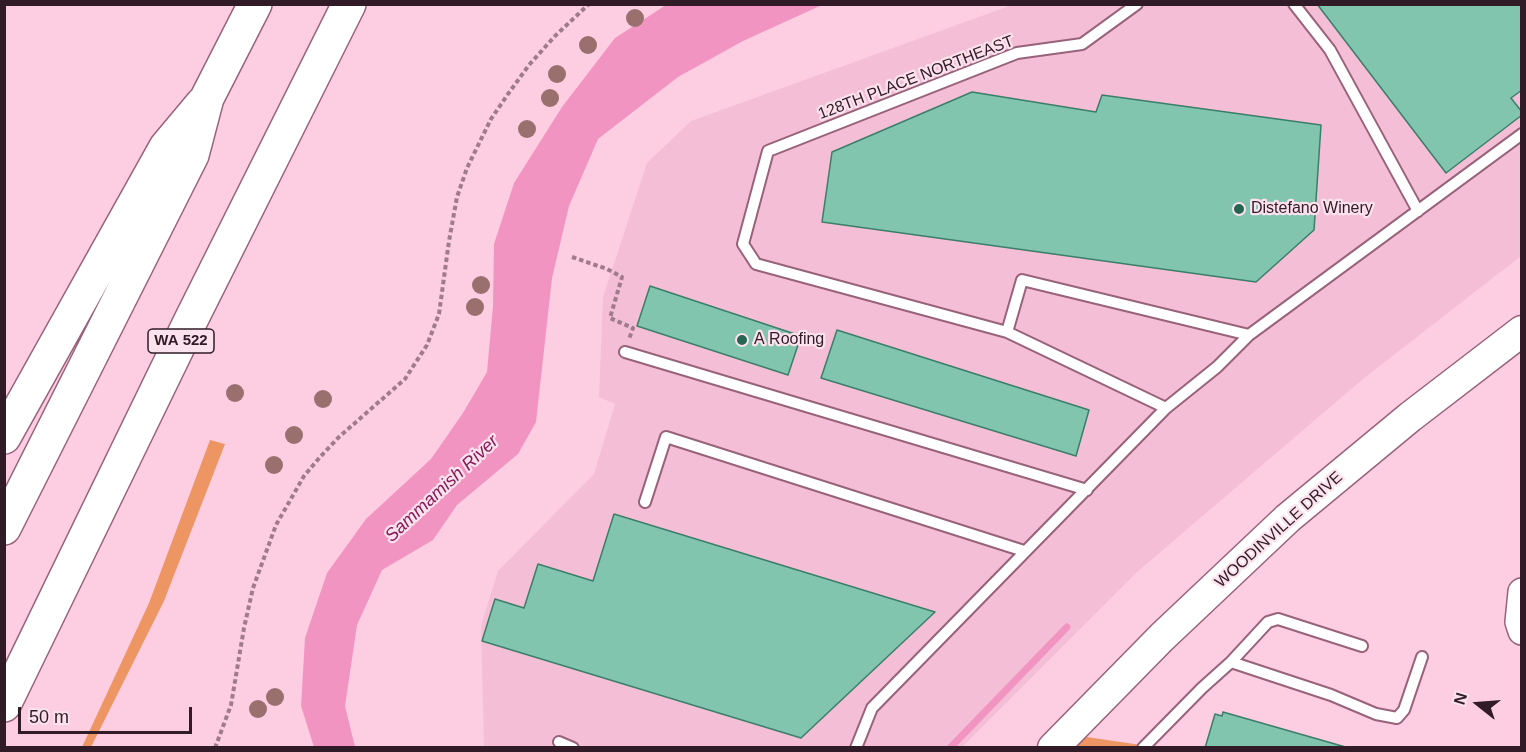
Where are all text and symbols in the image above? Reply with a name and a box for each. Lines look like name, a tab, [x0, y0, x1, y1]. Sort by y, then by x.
street label: 128TH PLACE NORTHEAST	[816, 32, 1016, 124]
place label: Distefano Winery	[1251, 199, 1373, 219]
marker: Distefano Winery	[1232, 202, 1246, 216]
road number: WA 522	[148, 329, 214, 353]
place label: A Roofing	[754, 330, 824, 350]
marker: A Roofing	[735, 333, 749, 347]
water label: Sammamish River	[381, 431, 503, 547]
street label: WOODINVILLE DRIVE	[1211, 468, 1347, 592]
north arrow	[1448, 674, 1508, 734]
text: N	[1450, 691, 1470, 707]
scale bar	[21, 695, 195, 733]
text: 50 m	[29, 707, 69, 727]

